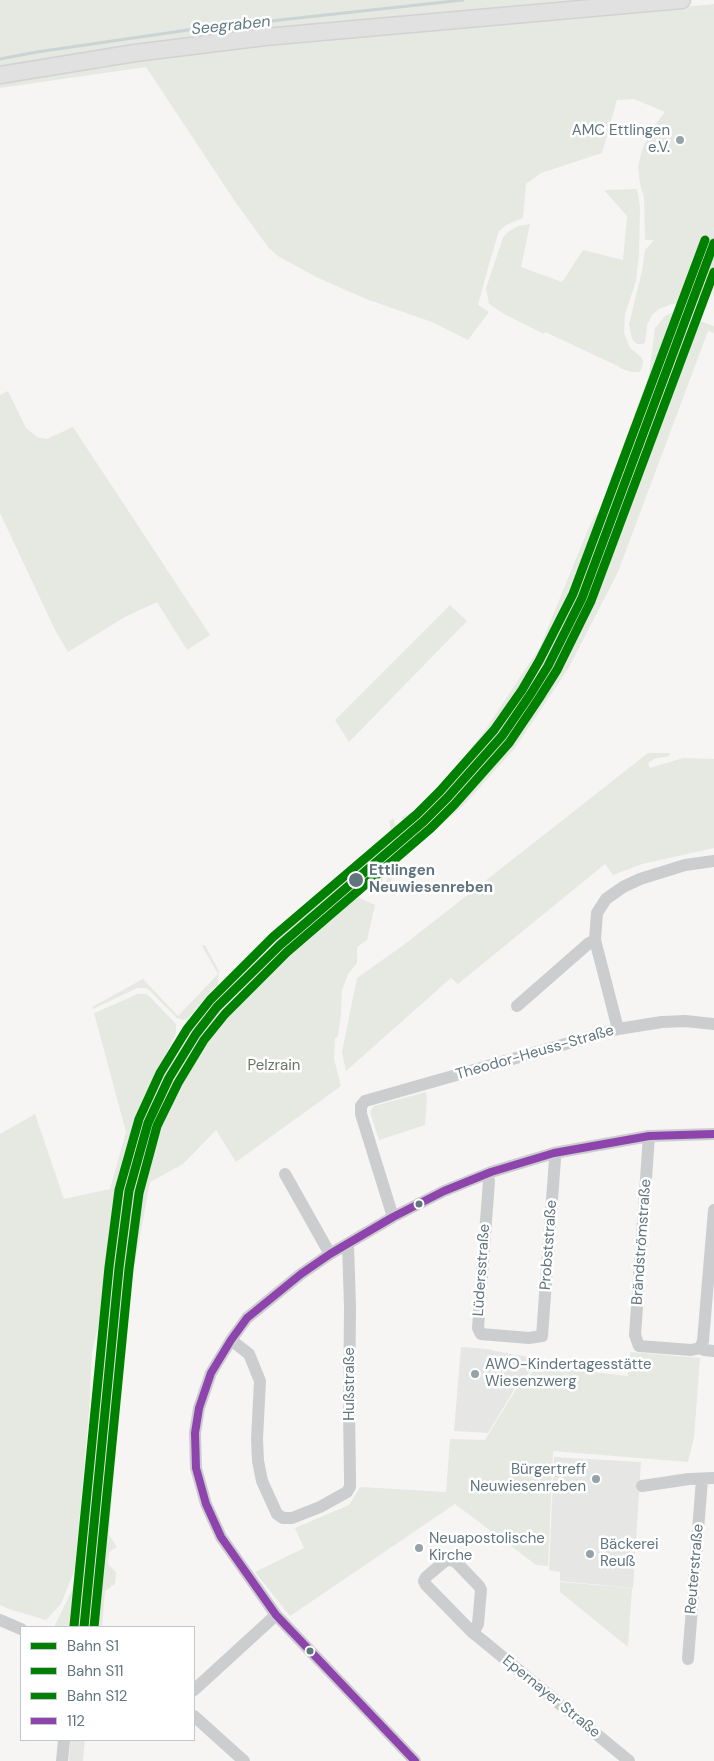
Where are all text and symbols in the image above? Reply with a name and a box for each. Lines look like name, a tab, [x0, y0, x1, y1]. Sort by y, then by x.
water label: Seegraben	[191, 12, 271, 40]
place label: AMC Ettlingen e.V.	[572, 122, 670, 157]
marker: AMC Ettlingen e.V.	[674, 134, 686, 146]
place label: Ettlingen Neuwiesenreben	[369, 862, 493, 897]
marker: Ettlingen Neuwiesenreben	[347, 871, 365, 889]
street label: Theodor-Heuss-Straße	[454, 1022, 616, 1084]
park label: Pelzrain	[248, 1057, 300, 1075]
street label: Brändströmstraße	[629, 1178, 655, 1306]
unlabelled marker	[414, 1199, 424, 1209]
street label: Probststraße	[537, 1199, 561, 1291]
street label: Lüdersstraße	[470, 1223, 494, 1317]
street label: Hußstraße	[341, 1347, 359, 1421]
place label: AWO-Kindertagesstätte Wiesenzwerg	[485, 1356, 651, 1391]
marker: AWO-Kindertagesstätte Wiesenzwerg	[469, 1368, 481, 1380]
place label: Bürgertreff Neuwiesenreben	[470, 1461, 586, 1496]
marker: Bürgertreff Neuwiesenreben	[590, 1473, 602, 1485]
street label: Reuterstraße	[682, 1523, 708, 1615]
place label: Neuapostolische Kirche	[429, 1530, 545, 1565]
place label: Bäckerei Reuß	[600, 1536, 659, 1571]
marker: Neuapostolische Kirche	[413, 1542, 425, 1554]
marker: Bäckerei Reuß	[584, 1548, 596, 1560]
legend	[20, 1626, 195, 1741]
text: Bahn S1	[67, 1636, 119, 1656]
unlabelled marker	[305, 1646, 315, 1656]
street label: Epernayer Straße	[498, 1652, 604, 1742]
text: Bahn S11	[67, 1661, 124, 1681]
text: Bahn S12	[67, 1686, 127, 1706]
text: 112	[67, 1711, 85, 1731]

